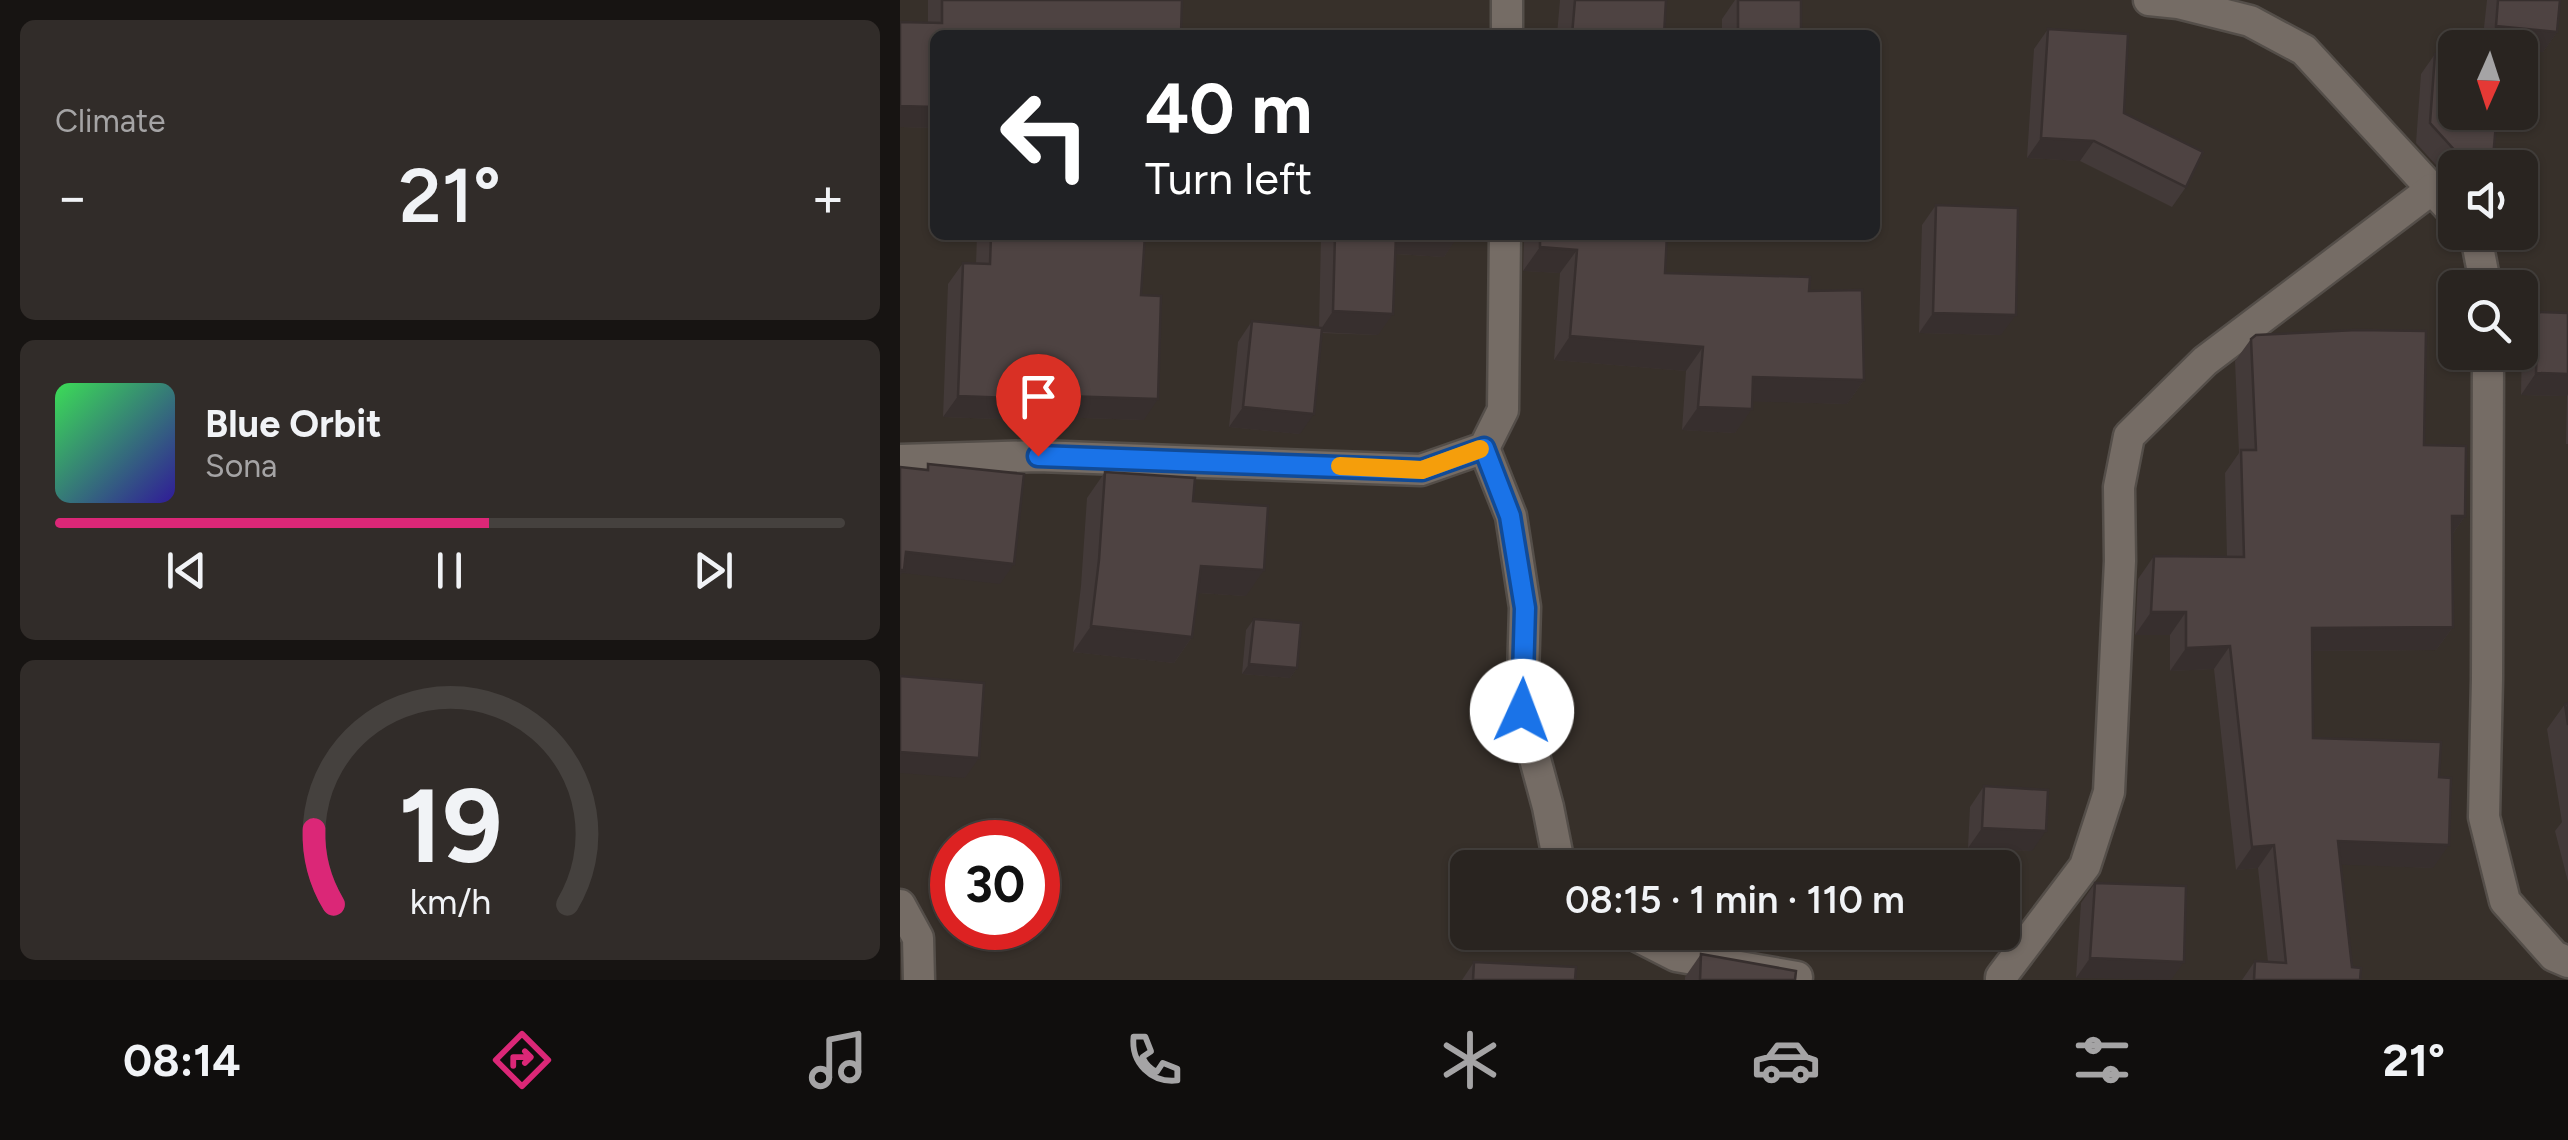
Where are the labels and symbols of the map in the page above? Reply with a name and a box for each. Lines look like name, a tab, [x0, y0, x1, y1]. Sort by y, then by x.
north arrow	[2438, 30, 2538, 130]
pin	[996, 354, 1081, 457]
position arrow	[1470, 659, 1574, 763]
speed limit sign: 30	[930, 820, 1060, 950]

